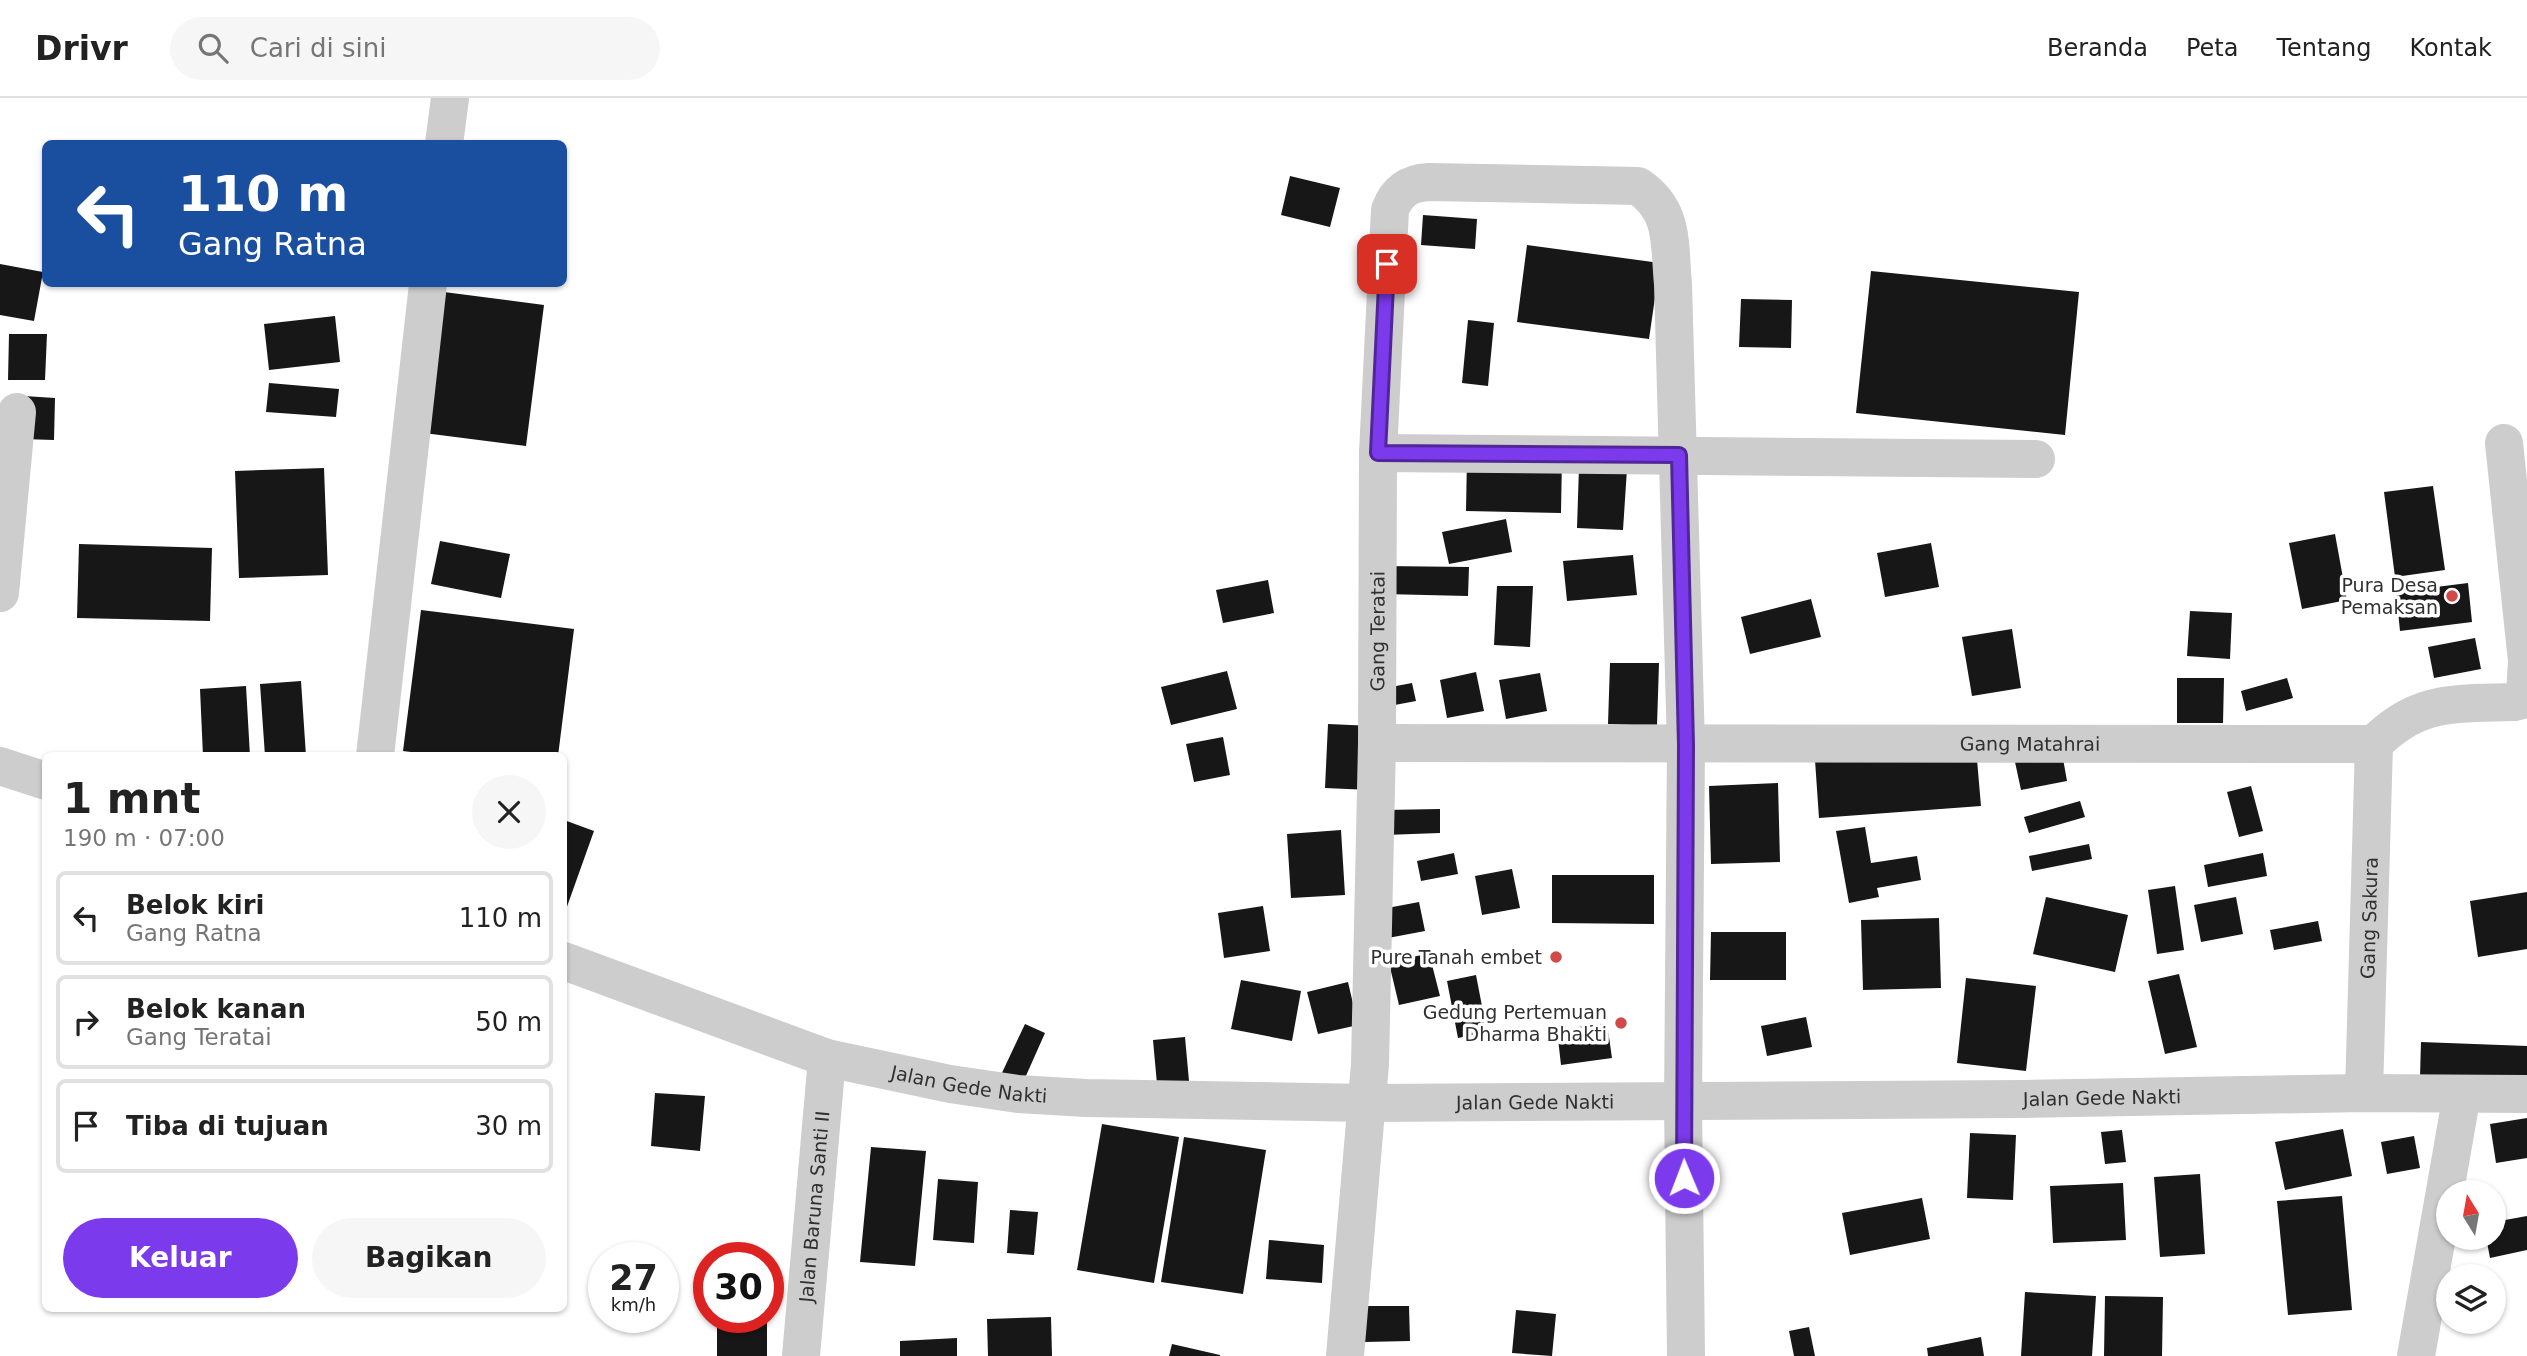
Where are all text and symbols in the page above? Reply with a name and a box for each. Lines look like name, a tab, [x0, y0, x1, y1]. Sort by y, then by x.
search box	[170, 17, 660, 80]
text: Drivr	[35, 29, 128, 68]
icon: search	[194, 29, 232, 67]
text: Cari di sini	[250, 33, 387, 63]
text: Beranda	[2047, 34, 2148, 62]
text: Peta	[2186, 34, 2238, 62]
text: Tentang	[2276, 34, 2372, 62]
text: Kontak	[2410, 34, 2492, 62]
text: 110 m	[178, 166, 348, 223]
icon: left	[63, 168, 154, 259]
text: Gang Ratna	[178, 225, 367, 263]
pin	[1357, 234, 1417, 294]
icon: arrive	[1368, 245, 1406, 283]
street label: Gang Teratai	[1366, 571, 1389, 691]
place label: Pura Desa Pemaksan	[2341, 574, 2438, 618]
marker: Pura Desa Pemaksan	[2444, 588, 2460, 604]
street label: Gang Matahrai	[1960, 733, 2100, 755]
text: 1 mnt	[63, 774, 201, 823]
button: close	[472, 775, 546, 849]
text: 190 m · 07:00	[63, 825, 225, 851]
street label: Gang Sakura	[2356, 857, 2382, 979]
text: Belok kiri	[126, 890, 265, 920]
icon: left	[67, 899, 105, 937]
text: 110 m	[459, 903, 542, 933]
text: Gang Ratna	[126, 920, 262, 946]
place label: Pure Tanah embet	[1370, 946, 1542, 968]
marker: Pure Tanah embet	[1548, 949, 1564, 965]
text: Belok kanan	[126, 994, 306, 1024]
place label: Gedung Pertemuan Dharma Bhakti	[1423, 1001, 1607, 1045]
icon: right	[67, 1003, 105, 1041]
text: 50 m	[475, 1007, 542, 1037]
marker: Gedung Pertemuan Dharma Bhakti	[1613, 1015, 1629, 1031]
text: Gang Teratai	[126, 1024, 272, 1050]
street label: Jalan Gede Nakti	[888, 1061, 1048, 1107]
street label: Jalan Gede Nakti	[2022, 1085, 2181, 1110]
street label: Jalan Gede Nakti	[1455, 1090, 1614, 1113]
icon: arrive	[67, 1107, 105, 1145]
street label: Jalan Baruna Santi II	[795, 1110, 833, 1304]
text: Tiba di tujuan	[126, 1111, 329, 1141]
text: 30 m	[475, 1111, 542, 1141]
position arrow	[1647, 1141, 1721, 1215]
north arrow	[2436, 1180, 2506, 1250]
map controls	[2436, 1180, 2506, 1334]
button: Keluar	[63, 1218, 298, 1298]
button: Bagikan	[312, 1218, 546, 1298]
speed limit sign: 30	[693, 1242, 784, 1333]
text: 27	[609, 1258, 658, 1298]
button: layers	[2436, 1264, 2506, 1334]
text: km/h	[611, 1294, 656, 1315]

